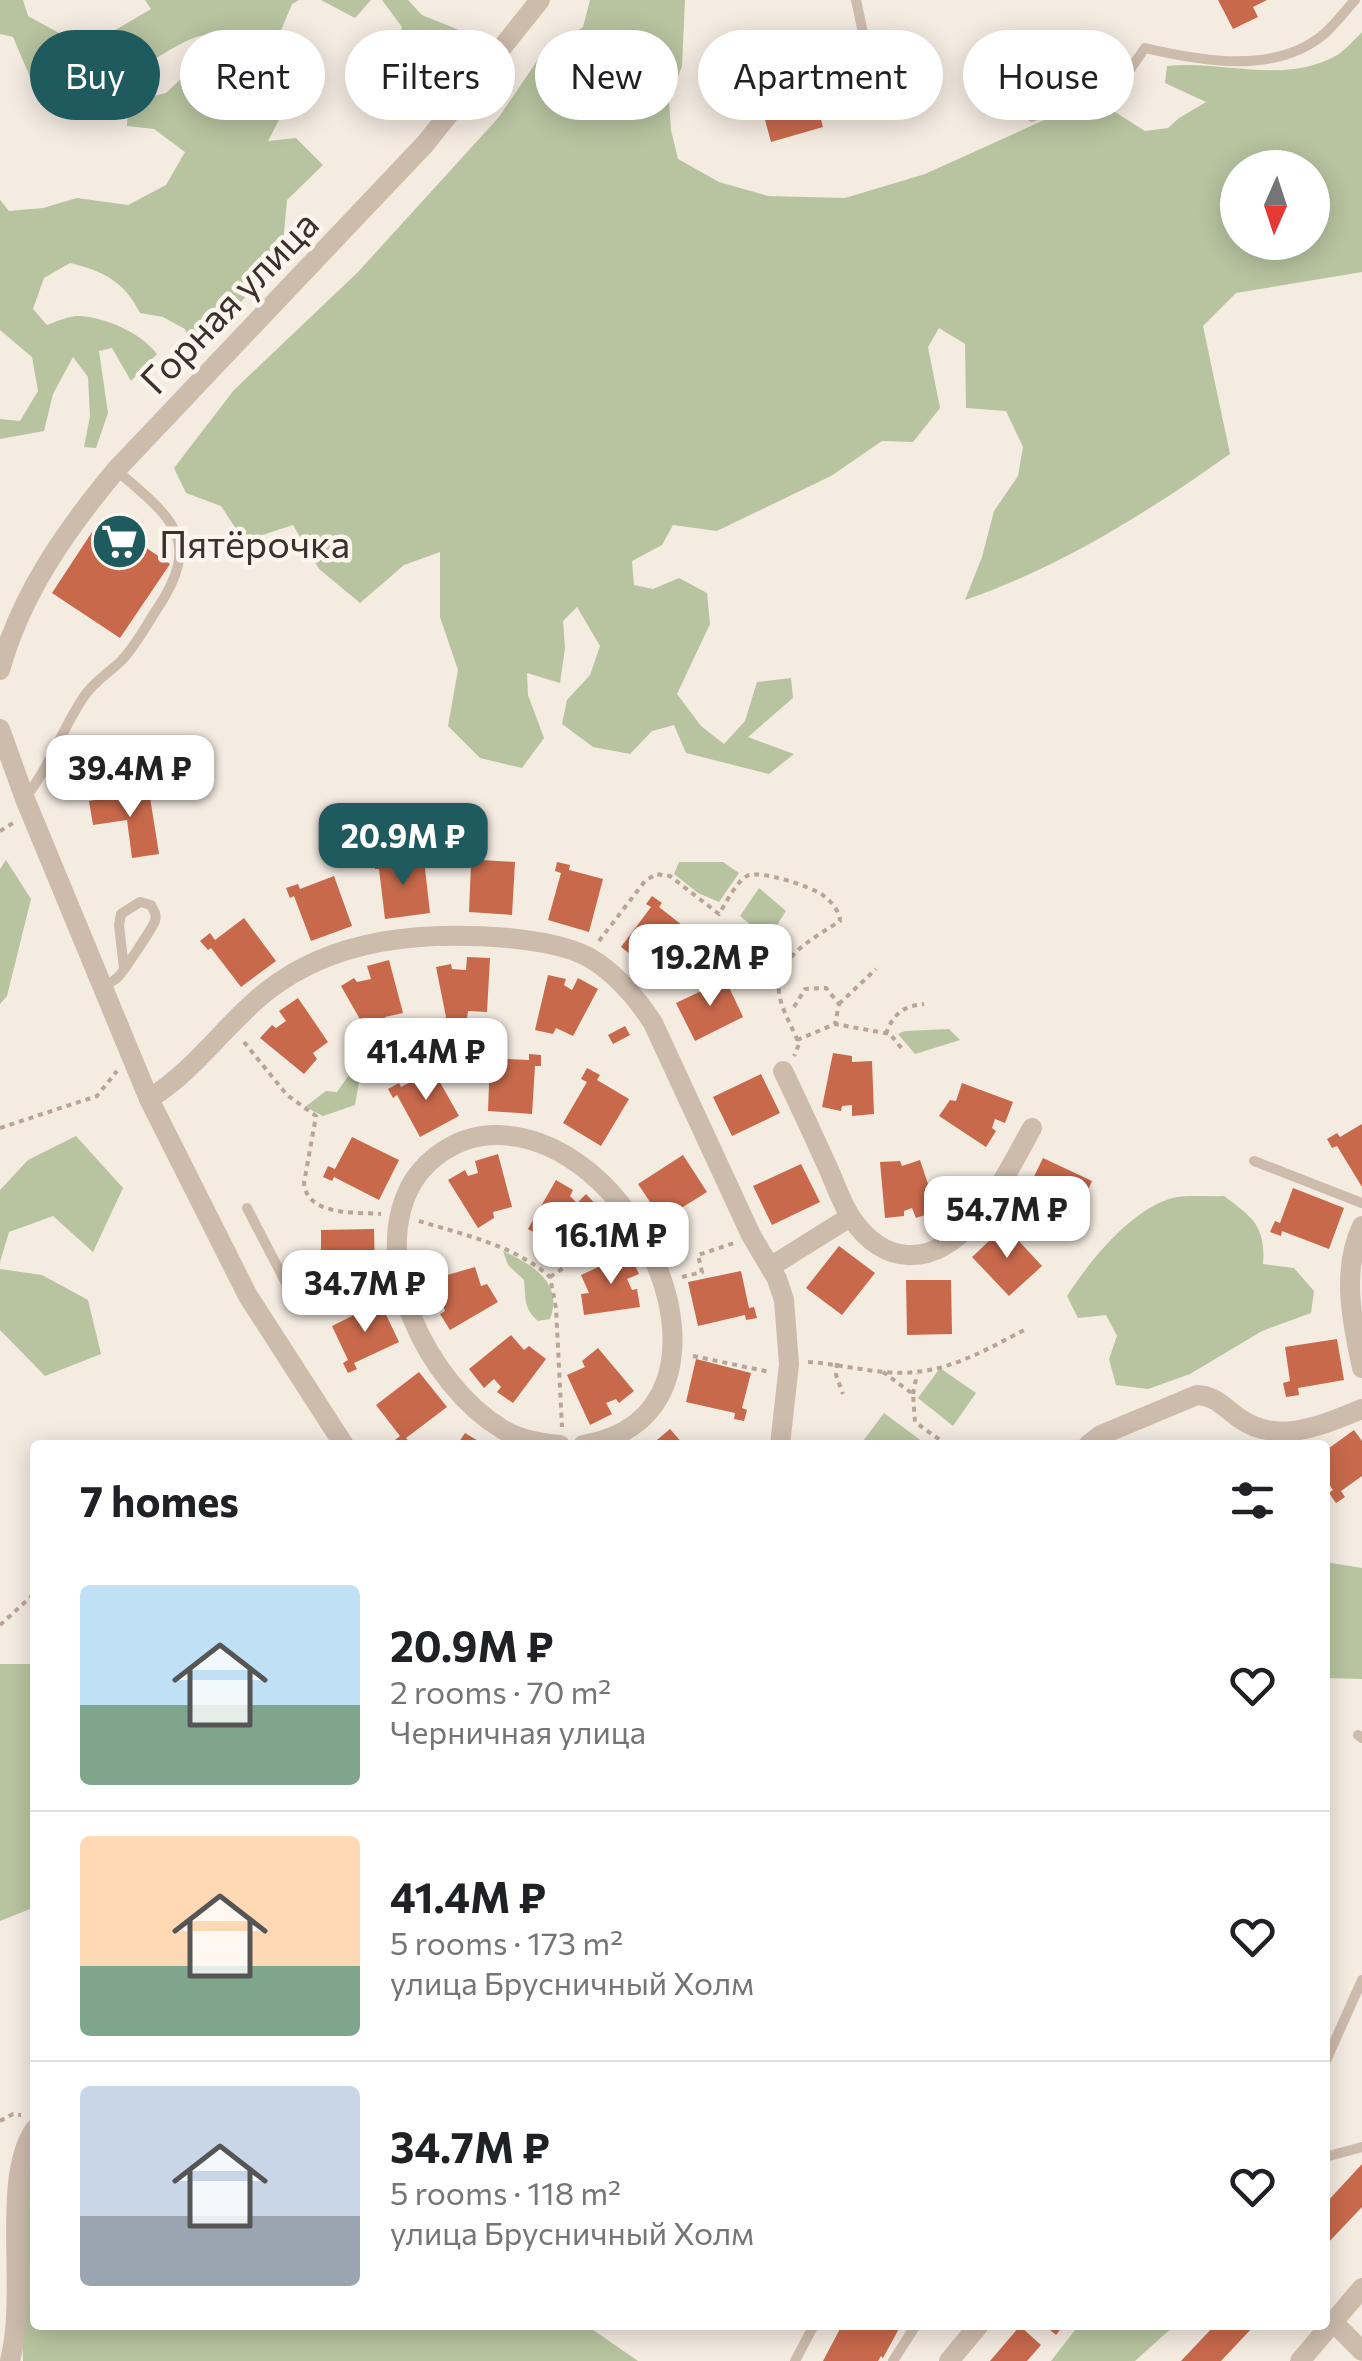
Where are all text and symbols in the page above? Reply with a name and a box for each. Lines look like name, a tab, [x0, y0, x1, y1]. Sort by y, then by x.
chip: Buy	[30, 30, 160, 120]
chip: Rent	[180, 30, 325, 120]
chip: Filters	[345, 30, 515, 120]
chip: New	[535, 30, 678, 120]
chip: Apartment	[698, 30, 943, 120]
chip: House	[963, 30, 1134, 120]
north arrow	[1220, 150, 1330, 260]
map controls	[1220, 150, 1330, 260]
street label: Горная улица	[129, 200, 327, 402]
supermarket icon: Пятёрочка	[90, 512, 150, 572]
place label: Пятёрочка	[159, 519, 350, 566]
pin: 39.4M ₽	[38, 735, 222, 820]
text: 39.4M ₽	[68, 747, 192, 787]
pin: 20.9M ₽	[311, 803, 495, 888]
text: 20.9M ₽	[341, 815, 465, 855]
pin: 19.2M ₽	[618, 924, 802, 1009]
text: 19.2M ₽	[651, 936, 769, 976]
pin: 41.4M ₽	[334, 1018, 518, 1103]
text: 41.4M ₽	[366, 1030, 486, 1070]
pin: 54.7M ₽	[915, 1176, 1099, 1261]
text: 54.7M ₽	[946, 1188, 1068, 1228]
pin: 16.1M ₽	[519, 1202, 703, 1287]
text: 16.1M ₽	[555, 1214, 667, 1254]
pin: 34.7M ₽	[273, 1250, 457, 1335]
text: 34.7M ₽	[304, 1262, 426, 1302]
icon: filters	[1225, 1473, 1280, 1528]
text: 7 homes	[80, 1474, 239, 1526]
text: 20.9M ₽	[390, 1619, 554, 1671]
icon: home	[160, 1625, 280, 1745]
icon: heart	[1225, 1658, 1280, 1713]
text: 2 rooms · 70 m²	[390, 1671, 611, 1711]
text: Черничная улица	[390, 1711, 646, 1751]
text: 41.4M ₽	[390, 1870, 546, 1922]
icon: home	[160, 1876, 280, 1996]
icon: heart	[1225, 1909, 1280, 1964]
text: 5 rooms · 173 m²	[390, 1922, 623, 1962]
text: улица Брусничный Холм	[390, 1962, 754, 2002]
text: 34.7M ₽	[390, 2120, 550, 2172]
icon: home	[160, 2126, 280, 2246]
icon: heart	[1225, 2159, 1280, 2214]
text: 5 rooms · 118 m²	[390, 2172, 621, 2212]
text: улица Брусничный Холм	[390, 2212, 754, 2252]

